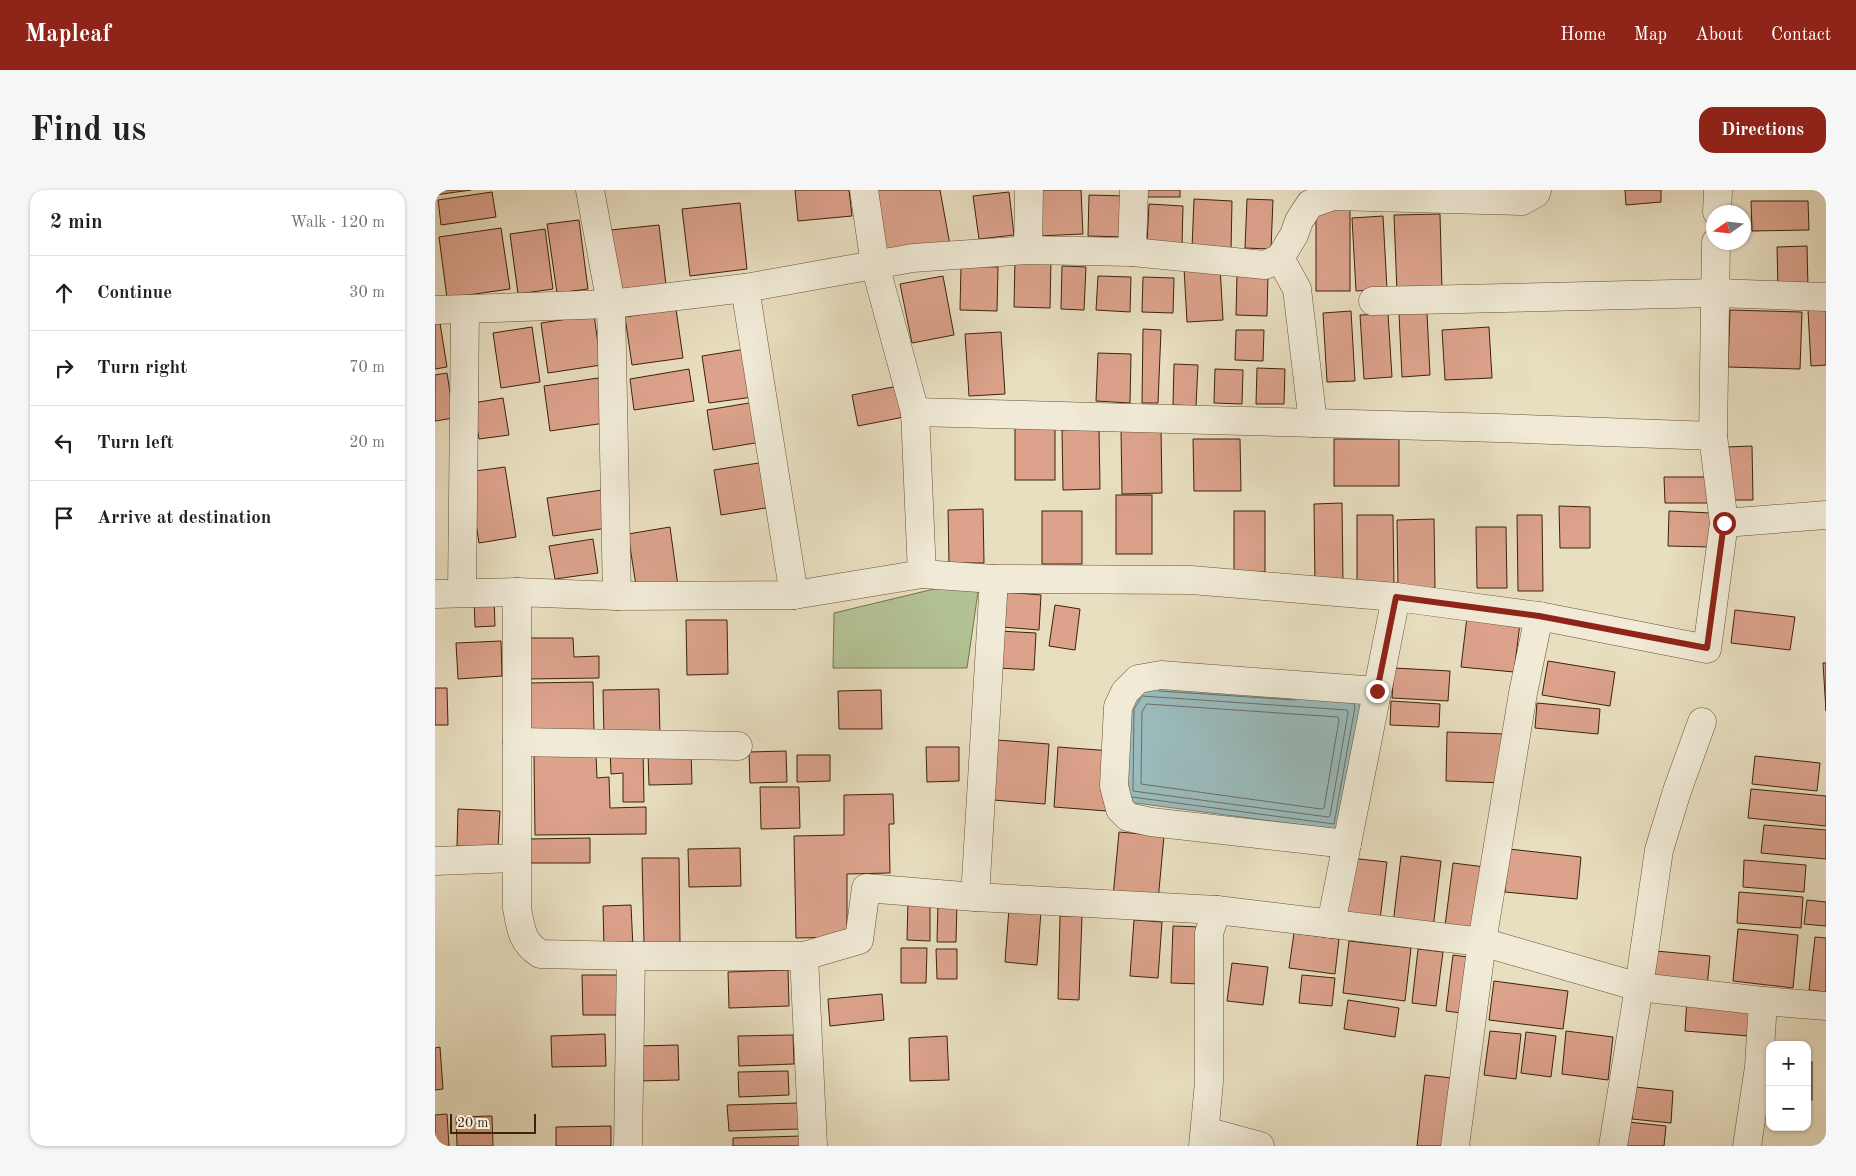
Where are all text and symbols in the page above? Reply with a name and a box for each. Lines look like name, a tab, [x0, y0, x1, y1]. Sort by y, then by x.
text: Mapleaf	[25, 23, 111, 47]
text: Home	[1560, 26, 1606, 44]
text: Map	[1634, 26, 1667, 44]
text: About	[1695, 26, 1743, 44]
text: Contact	[1771, 26, 1831, 44]
button: Directions	[1699, 107, 1826, 153]
text: Find us	[30, 113, 146, 148]
north arrow	[1706, 205, 1751, 250]
text: 2 min	[50, 212, 103, 233]
text: Walk · 120 m	[290, 215, 385, 231]
icon: ahead	[50, 279, 78, 307]
text: Continue	[97, 284, 172, 303]
text: 30 m	[349, 285, 385, 301]
icon: right	[50, 354, 78, 382]
text: Turn right	[97, 359, 187, 378]
text: 70 m	[349, 360, 385, 376]
icon: left	[50, 429, 78, 457]
text: Turn left	[97, 434, 174, 453]
text: 20 m	[349, 435, 385, 451]
icon: arrive	[50, 504, 78, 532]
text: Arrive at destination	[97, 509, 271, 528]
route start	[1713, 512, 1736, 535]
route end	[1366, 680, 1389, 703]
map controls	[1766, 1041, 1811, 1131]
button: +	[1766, 1041, 1811, 1086]
button: −	[1766, 1086, 1811, 1131]
scale bar	[450, 1111, 536, 1134]
text: 20 m	[457, 1116, 488, 1130]

